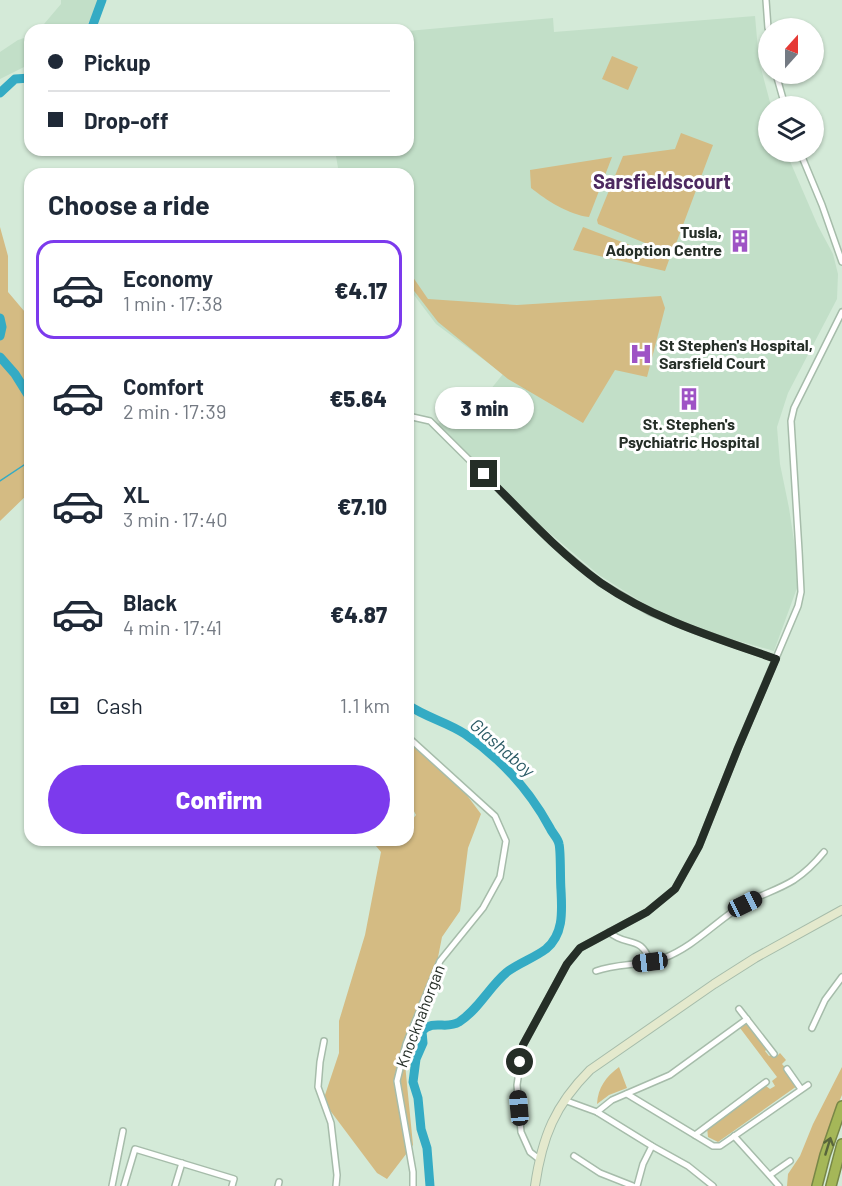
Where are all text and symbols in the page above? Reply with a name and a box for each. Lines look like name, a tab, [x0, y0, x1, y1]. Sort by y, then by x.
north arrow	[758, 18, 824, 84]
map controls	[758, 18, 824, 162]
text: Pickup	[84, 49, 151, 75]
button: layers	[758, 96, 824, 162]
text: Drop-off	[84, 107, 168, 133]
district label: Sarsfieldscourt	[593, 169, 731, 193]
text: Choose a ride	[48, 188, 210, 220]
place label: Tusla, Adoption Centre	[606, 222, 722, 259]
building icon: Tusla, Adoption Centre	[727, 228, 753, 254]
icon: car	[51, 263, 105, 317]
text: Economy	[123, 265, 213, 291]
text: €4.17	[335, 277, 387, 303]
text: 1 min · 17:38	[123, 291, 223, 315]
place label: St Stephen's Hospital, Sarsfield Court	[659, 335, 813, 372]
hospital icon: St Stephen's Hospital, Sarsfield Court	[628, 341, 654, 367]
icon: car	[51, 371, 105, 425]
text: Comfort	[123, 373, 204, 399]
text: €5.64	[329, 385, 387, 411]
building icon: St. Stephen's Psychiatric Hospital	[676, 386, 702, 412]
callout: 3 min	[434, 387, 534, 429]
text: 3 min	[461, 396, 508, 420]
text: 2 min · 17:39	[123, 399, 226, 423]
place label: St. Stephen's Psychiatric Hospital	[619, 414, 759, 451]
route end	[470, 460, 497, 487]
icon: car	[51, 479, 105, 533]
text: XL	[123, 481, 149, 507]
text: €7.10	[337, 493, 387, 519]
text: 3 min · 17:40	[123, 507, 227, 531]
icon: car	[51, 587, 105, 641]
text: Black	[123, 589, 177, 615]
text: €4.87	[330, 601, 387, 627]
text: 4 min · 17:41	[123, 615, 222, 639]
icon: cash	[48, 689, 81, 722]
text: Cash	[96, 692, 143, 718]
text: 1.1 km	[340, 693, 390, 717]
water label: Glashaboy	[466, 713, 540, 782]
button: Confirm	[48, 765, 390, 834]
car	[725, 888, 765, 920]
car	[631, 951, 669, 973]
street label: Knocknahorgan	[391, 962, 448, 1070]
route start	[506, 1048, 533, 1075]
car	[508, 1089, 530, 1127]
one-way arrow	[823, 1137, 834, 1156]

